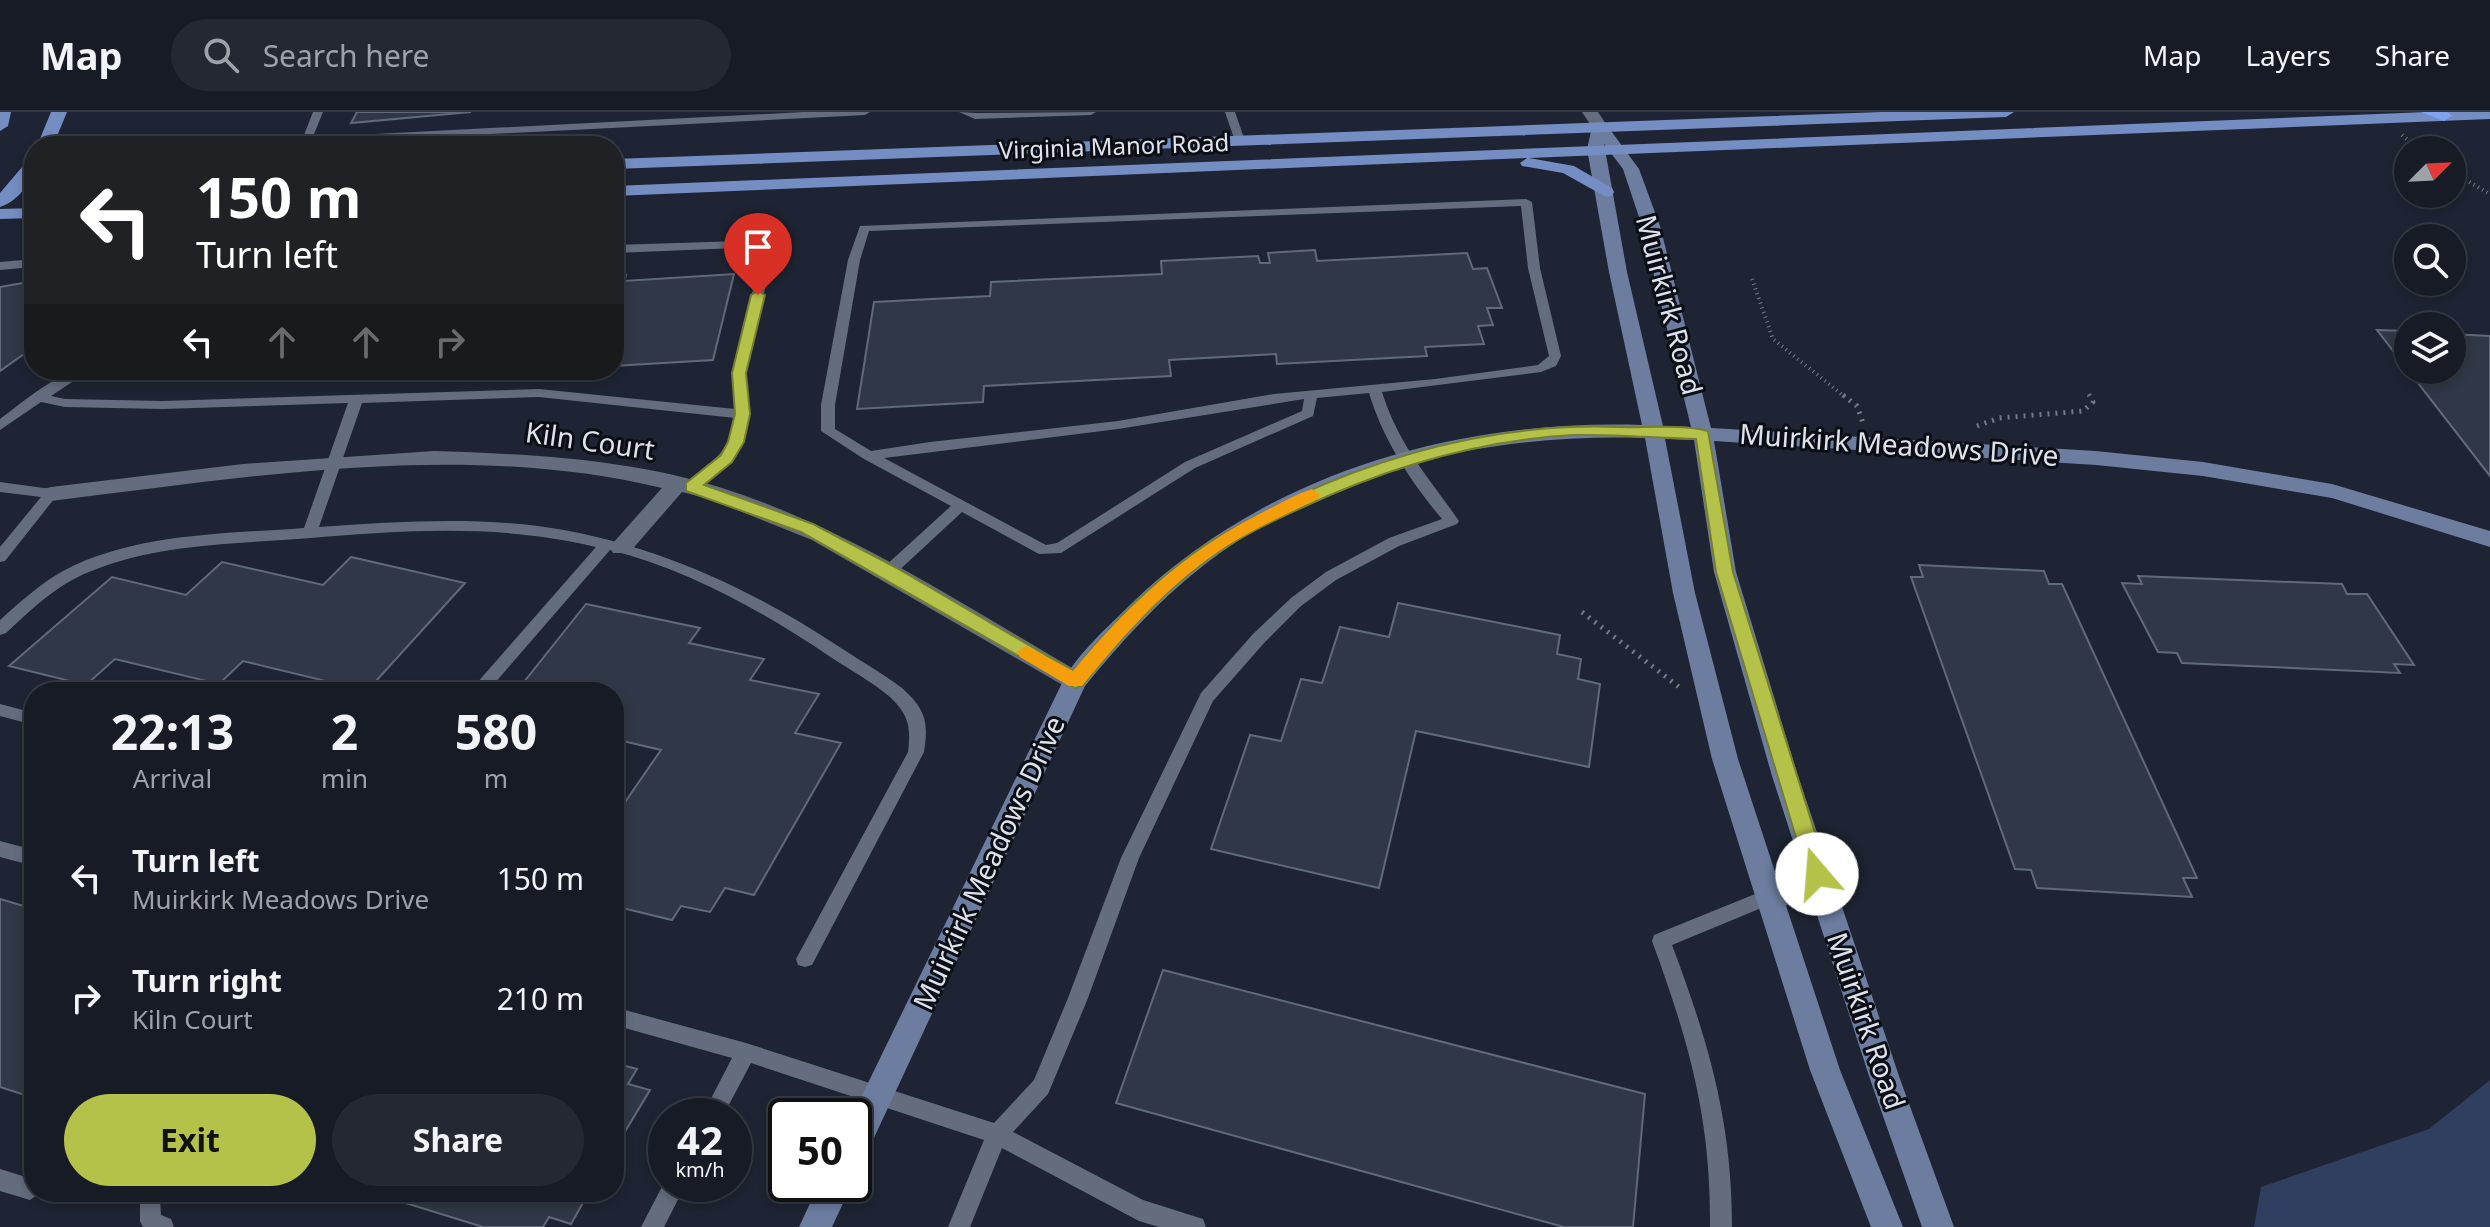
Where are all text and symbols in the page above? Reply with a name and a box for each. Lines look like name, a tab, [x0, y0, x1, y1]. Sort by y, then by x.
search box	[171, 19, 731, 91]
text: Map	[40, 29, 123, 81]
icon: search	[199, 33, 243, 77]
text: Search here	[263, 35, 430, 76]
text: Map	[2143, 36, 2201, 74]
text: Layers	[2245, 36, 2331, 74]
text: Share	[2375, 36, 2450, 74]
street label: Virginia Manor Road	[998, 125, 1230, 166]
north arrow	[2394, 136, 2466, 208]
map controls	[2394, 136, 2466, 384]
text: 150 m	[196, 158, 361, 234]
icon: left	[64, 168, 168, 272]
street label: Muirkirk Road	[1628, 211, 1712, 399]
pin	[724, 213, 792, 295]
button: search	[2394, 224, 2466, 296]
icon: arrive	[736, 225, 780, 269]
text: Turn left	[196, 230, 338, 279]
button: layers	[2394, 312, 2466, 384]
icon: left	[176, 320, 220, 364]
icon: ahead	[260, 320, 304, 364]
icon: ahead	[344, 320, 388, 364]
icon: right	[428, 320, 472, 364]
street label: Kiln Court	[523, 412, 657, 468]
street label: Muirkirk Meadows Drive	[1738, 414, 2060, 474]
text: 22:13	[111, 699, 234, 764]
text: 2	[331, 699, 358, 764]
text: 580	[455, 699, 537, 764]
street label: Muirkirk Meadows Drive	[903, 710, 1073, 1016]
text: Arrival	[133, 760, 212, 796]
text: min	[321, 760, 368, 796]
text: m	[484, 760, 508, 796]
position arrow	[1775, 832, 1859, 916]
text: Turn left	[132, 840, 260, 881]
icon: left	[64, 856, 108, 900]
text: 150 m	[497, 858, 584, 899]
text: Muirkirk Meadows Drive	[132, 881, 429, 917]
street label: Muirkirk Road	[1819, 927, 1915, 1114]
text: Turn right	[132, 960, 282, 1001]
icon: right	[64, 976, 108, 1020]
text: 210 m	[497, 978, 584, 1019]
text: Kiln Court	[132, 1001, 253, 1037]
button: Exit	[64, 1094, 316, 1186]
button: Share	[332, 1094, 584, 1186]
speed limit sign: 50	[768, 1098, 872, 1202]
text: 42	[677, 1112, 723, 1167]
text: km/h	[675, 1156, 725, 1183]

